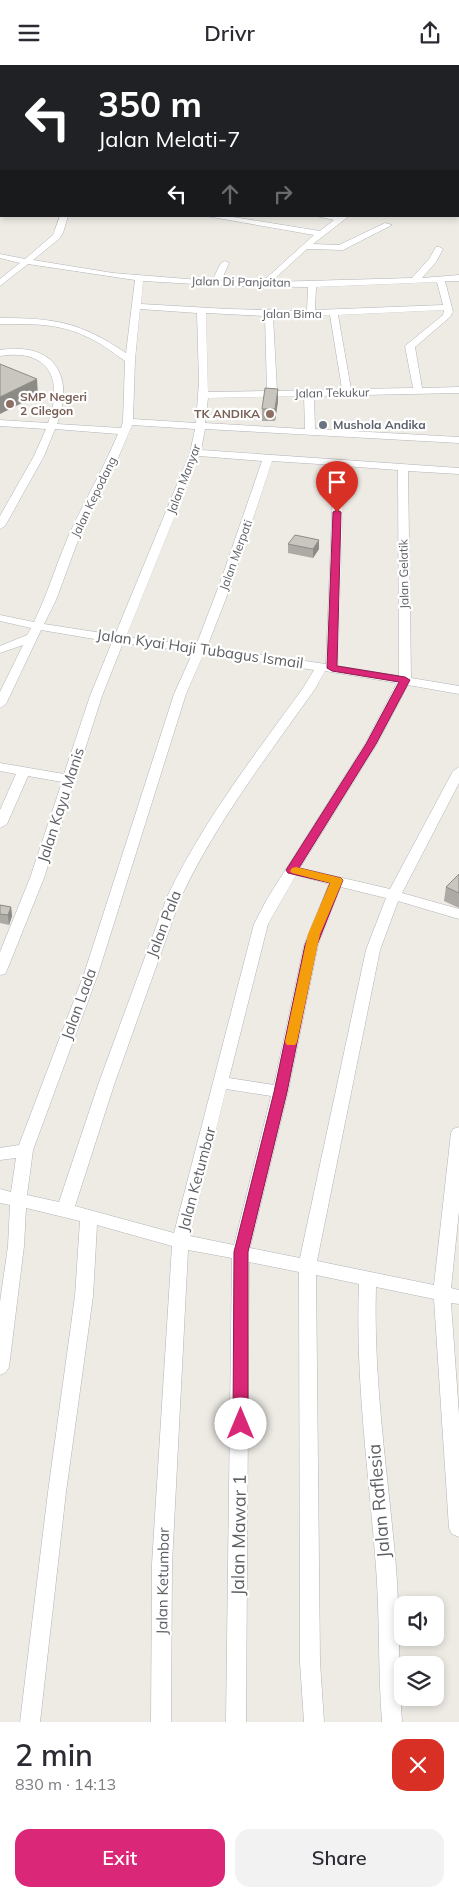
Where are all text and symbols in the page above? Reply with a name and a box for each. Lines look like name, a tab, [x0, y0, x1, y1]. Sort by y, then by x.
icon: menu	[15, 19, 43, 47]
text: Drivr	[204, 19, 255, 47]
icon: share	[416, 19, 444, 47]
text: 350 m	[98, 82, 202, 126]
icon: left	[15, 85, 80, 150]
text: Jalan Melati-7	[98, 125, 240, 153]
icon: left	[163, 180, 191, 208]
icon: ahead	[216, 180, 244, 208]
icon: right	[269, 180, 297, 208]
street label: Jalan Di Panjaitan	[191, 273, 291, 290]
street label: Jalan Bima	[262, 306, 322, 321]
street label: Jalan Tekukur	[294, 384, 370, 401]
place label: SMP Negeri 2 Cilegon	[20, 389, 87, 418]
marker: SMP Negeri 2 Cilegon	[4, 398, 16, 410]
place label: TK ANDIKA	[194, 406, 260, 421]
marker: TK ANDIKA	[264, 408, 276, 420]
place label: Mushola Andika	[333, 417, 426, 432]
marker: Mushola Andika	[317, 419, 329, 431]
street label: Jalan Manyar	[163, 441, 204, 516]
street label: Jalan Kepodang	[68, 454, 120, 540]
pin	[316, 461, 358, 512]
icon: arrive	[323, 468, 351, 496]
street label: Jalan Merpati	[216, 517, 255, 592]
street label: Jalan Gelatik	[395, 538, 412, 609]
street label: Jalan Kyai Haji Tubagus Ismail	[96, 625, 305, 672]
street label: Jalan Kayu Manis	[33, 745, 88, 865]
street label: Jalan Pala	[142, 888, 185, 960]
street label: Jalan Lada	[57, 966, 100, 1042]
street label: Jalan Ketumbar	[173, 1124, 220, 1233]
position arrow	[214, 1397, 266, 1449]
street label: Jalan Raflesia	[362, 1443, 395, 1559]
street label: Jalan Mawar 1	[226, 1474, 251, 1596]
street label: Jalan Ketumbar	[152, 1527, 173, 1635]
map controls	[394, 1596, 444, 1706]
button: sound	[394, 1596, 444, 1646]
button: layers	[394, 1656, 444, 1706]
text: 2 min	[15, 1736, 93, 1774]
button: close	[392, 1739, 444, 1791]
text: 830 m · 14:13	[15, 1774, 116, 1794]
button: Exit	[15, 1829, 225, 1887]
button: Share	[235, 1829, 444, 1887]

